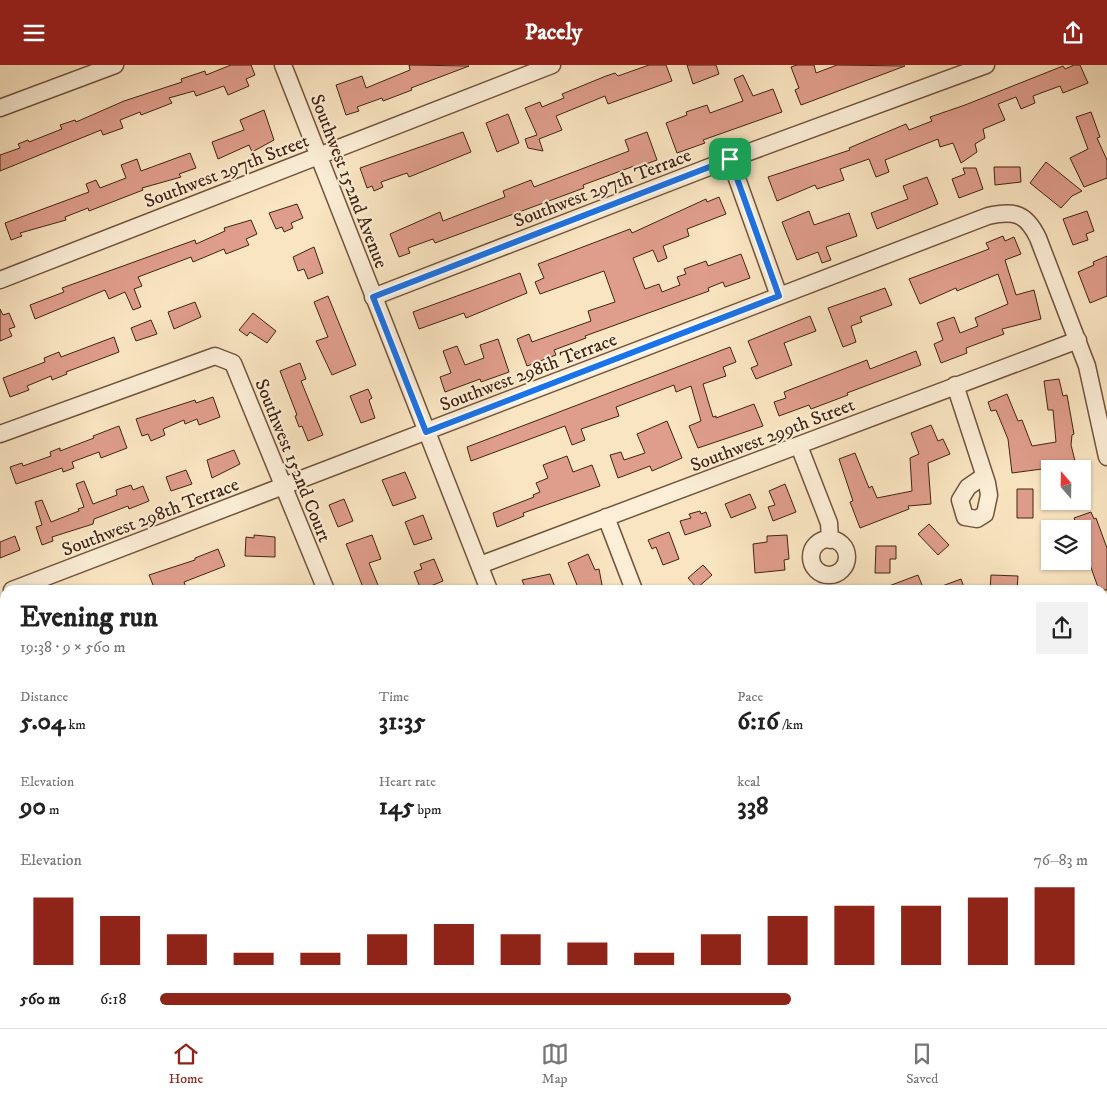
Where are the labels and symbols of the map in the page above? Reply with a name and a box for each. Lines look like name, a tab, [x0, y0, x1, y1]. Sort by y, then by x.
street label: Southwest 152nd Avenue	[305, 91, 392, 272]
street label: Southwest 297th Street	[141, 129, 312, 213]
pin	[709, 138, 751, 180]
street label: Southwest 297th Terrace	[510, 144, 695, 233]
street label: Southwest 298th Terrace	[437, 328, 620, 417]
street label: Southwest 152nd Court	[249, 376, 336, 546]
street label: Southwest 299th Street	[687, 393, 858, 477]
north arrow	[1041, 460, 1091, 510]
street label: Southwest 298th Terrace	[59, 473, 242, 562]

